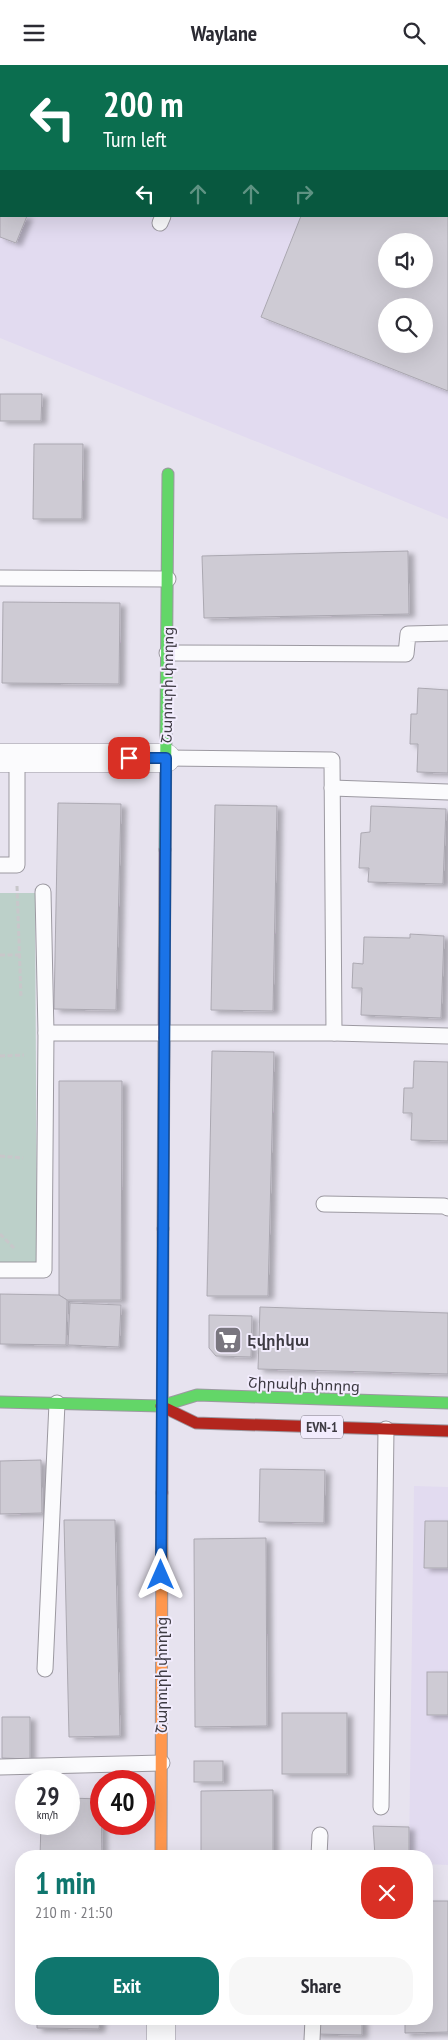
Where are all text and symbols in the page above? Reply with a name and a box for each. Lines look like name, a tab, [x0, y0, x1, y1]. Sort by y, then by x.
icon: menu	[20, 19, 48, 47]
text: Waylane	[191, 19, 257, 47]
icon: search	[400, 19, 428, 47]
text: 200 m	[103, 81, 184, 127]
icon: left	[20, 85, 85, 150]
text: Turn left	[103, 125, 167, 153]
icon: left	[131, 180, 159, 208]
icon: ahead	[184, 180, 212, 208]
icon: ahead	[237, 180, 265, 208]
icon: right	[290, 180, 318, 208]
map controls	[378, 233, 433, 353]
button: sound	[378, 233, 433, 288]
button: search	[378, 298, 433, 353]
street label: Շարուրի փողոց	[156, 626, 178, 744]
pin	[108, 737, 150, 779]
icon: arrive	[115, 744, 143, 772]
supermarket icon: Էվրիկա	[213, 1325, 243, 1355]
place label: Էվրիկա	[247, 1331, 309, 1350]
street label: Շիրակի փողոց	[248, 1373, 360, 1395]
road number: EVN-1	[301, 1415, 343, 1439]
position arrow	[134, 1548, 186, 1600]
street label: Շարուրի փողոց	[152, 1617, 171, 1733]
speed limit sign: 40	[90, 1770, 155, 1835]
text: 29	[36, 1780, 59, 1812]
text: km/h	[37, 1807, 58, 1822]
text: 1 min	[35, 1863, 96, 1902]
button: close	[361, 1867, 413, 1919]
text: 210 m · 21:50	[35, 1902, 113, 1922]
button: Exit	[35, 1957, 219, 2015]
button: Share	[229, 1957, 413, 2015]

